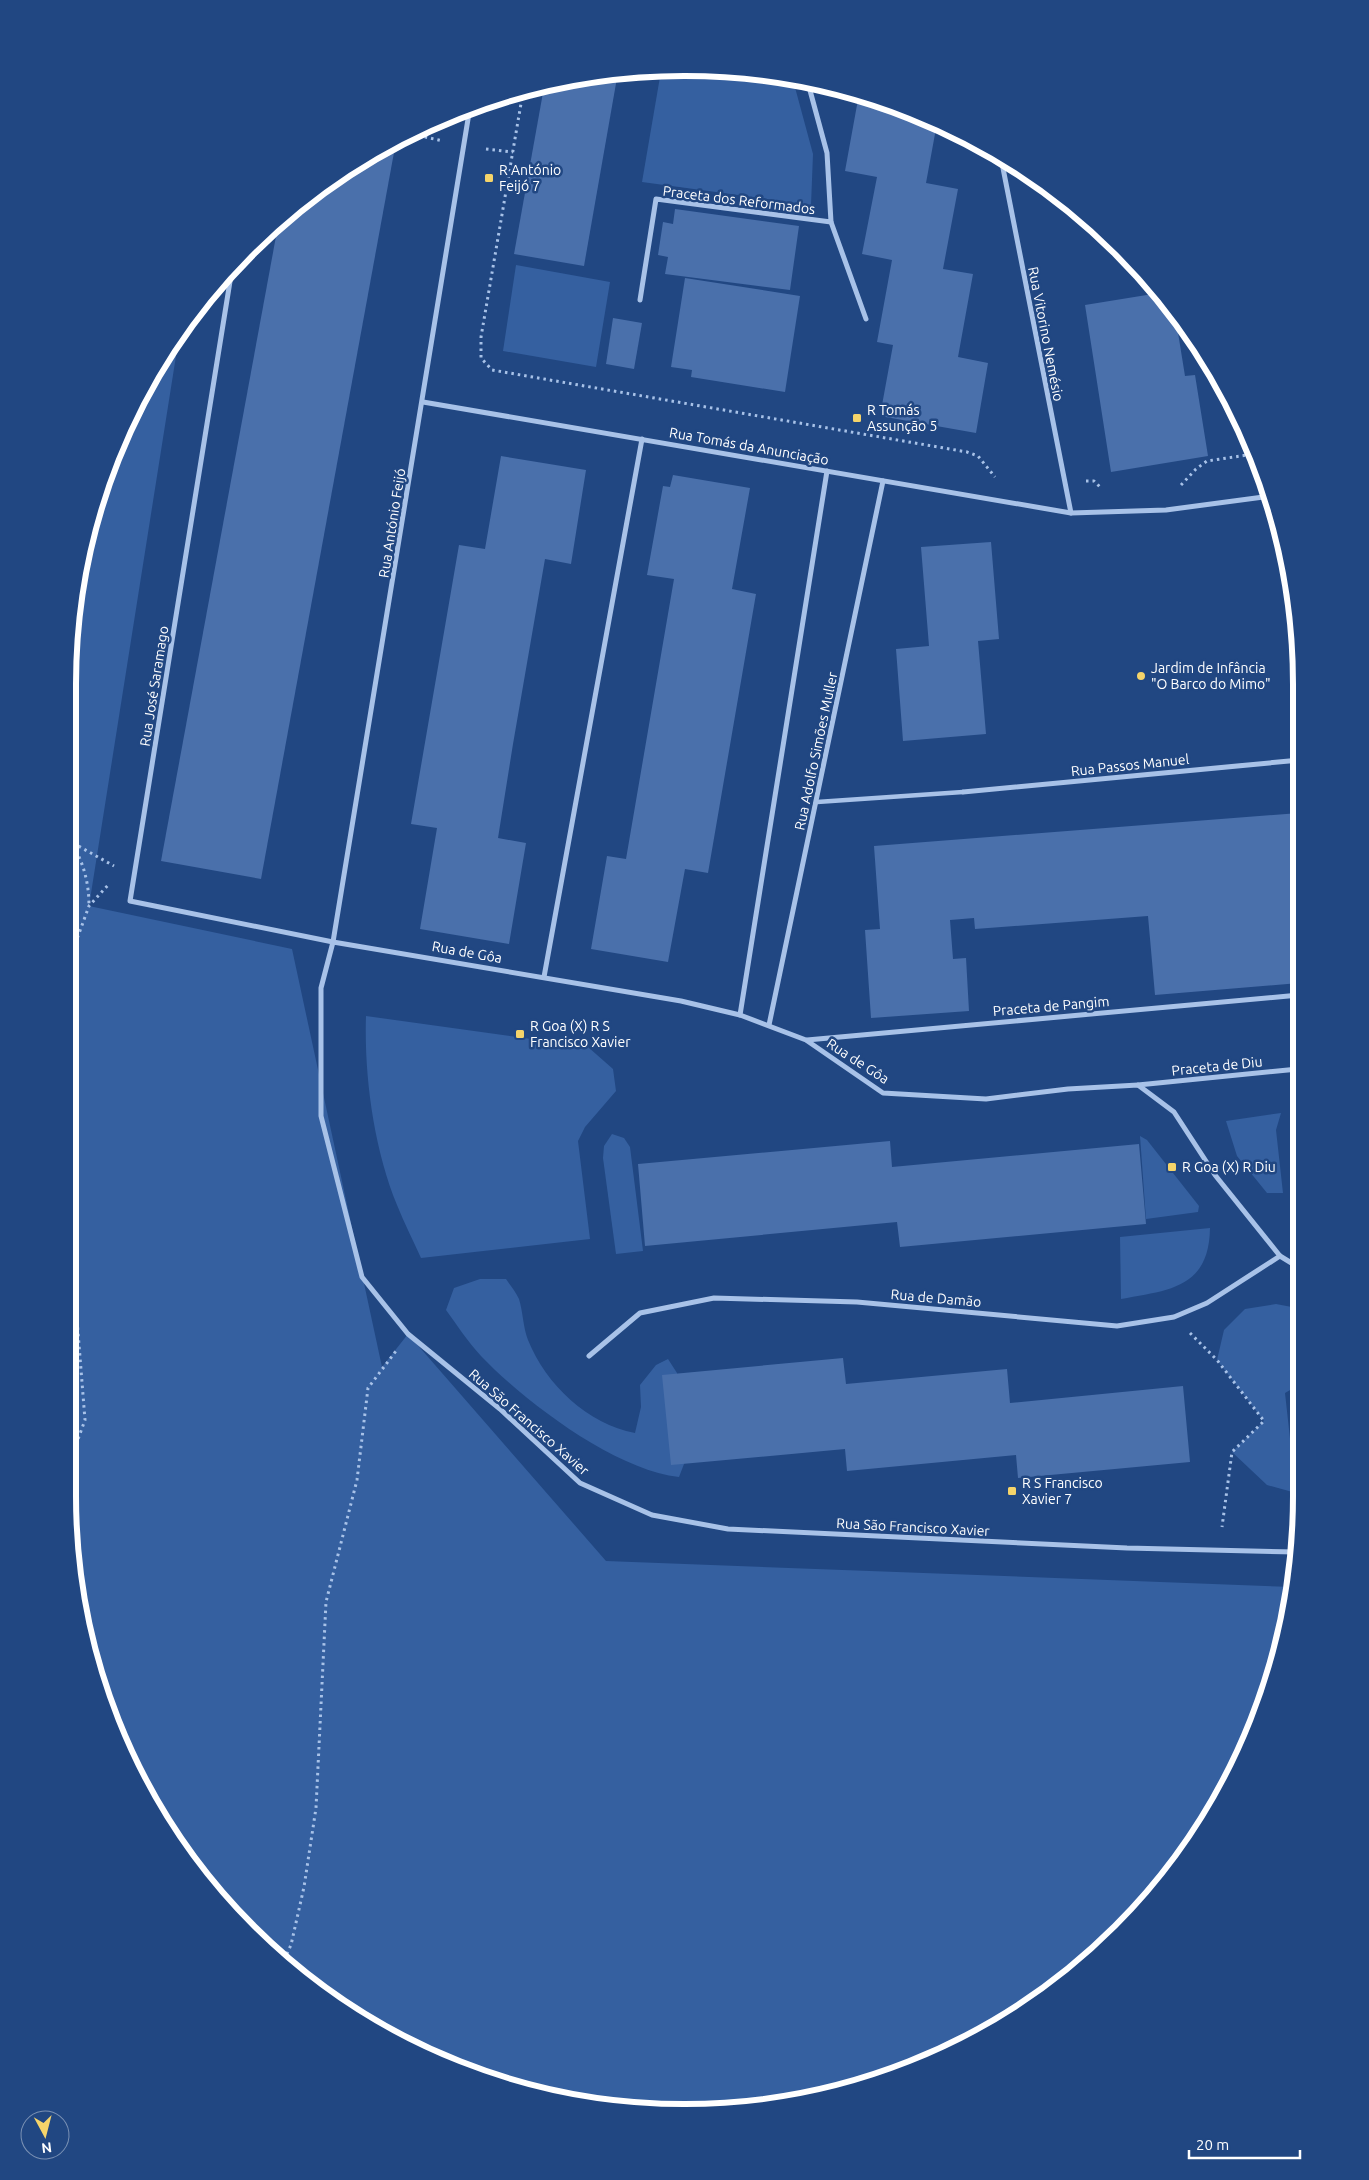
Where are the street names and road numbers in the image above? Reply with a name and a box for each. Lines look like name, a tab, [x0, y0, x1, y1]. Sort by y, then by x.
street label: Praceta dos Reformados	[662, 183, 816, 217]
street label: Rua Vitorino Nemésio	[1025, 265, 1067, 403]
street label: Rua Tomás da Anunciação	[668, 424, 830, 468]
street label: Rua António Feijó	[375, 467, 409, 579]
street label: Rua José Saramago	[137, 625, 171, 747]
street label: Rua Adolfo Simões Muller	[791, 670, 841, 832]
street label: Rua Passos Manuel	[1070, 751, 1190, 779]
street label: Rua de Gôa	[431, 938, 503, 966]
street label: Praceta de Pangim	[992, 993, 1110, 1019]
street label: Rua de Gôa	[824, 1035, 892, 1087]
street label: Praceta de Diu	[1171, 1053, 1263, 1079]
street label: Rua de Damão	[890, 1286, 982, 1310]
street label: Rua São Francisco Xavier	[466, 1366, 593, 1479]
street label: Rua São Francisco Xavier	[836, 1515, 991, 1539]

